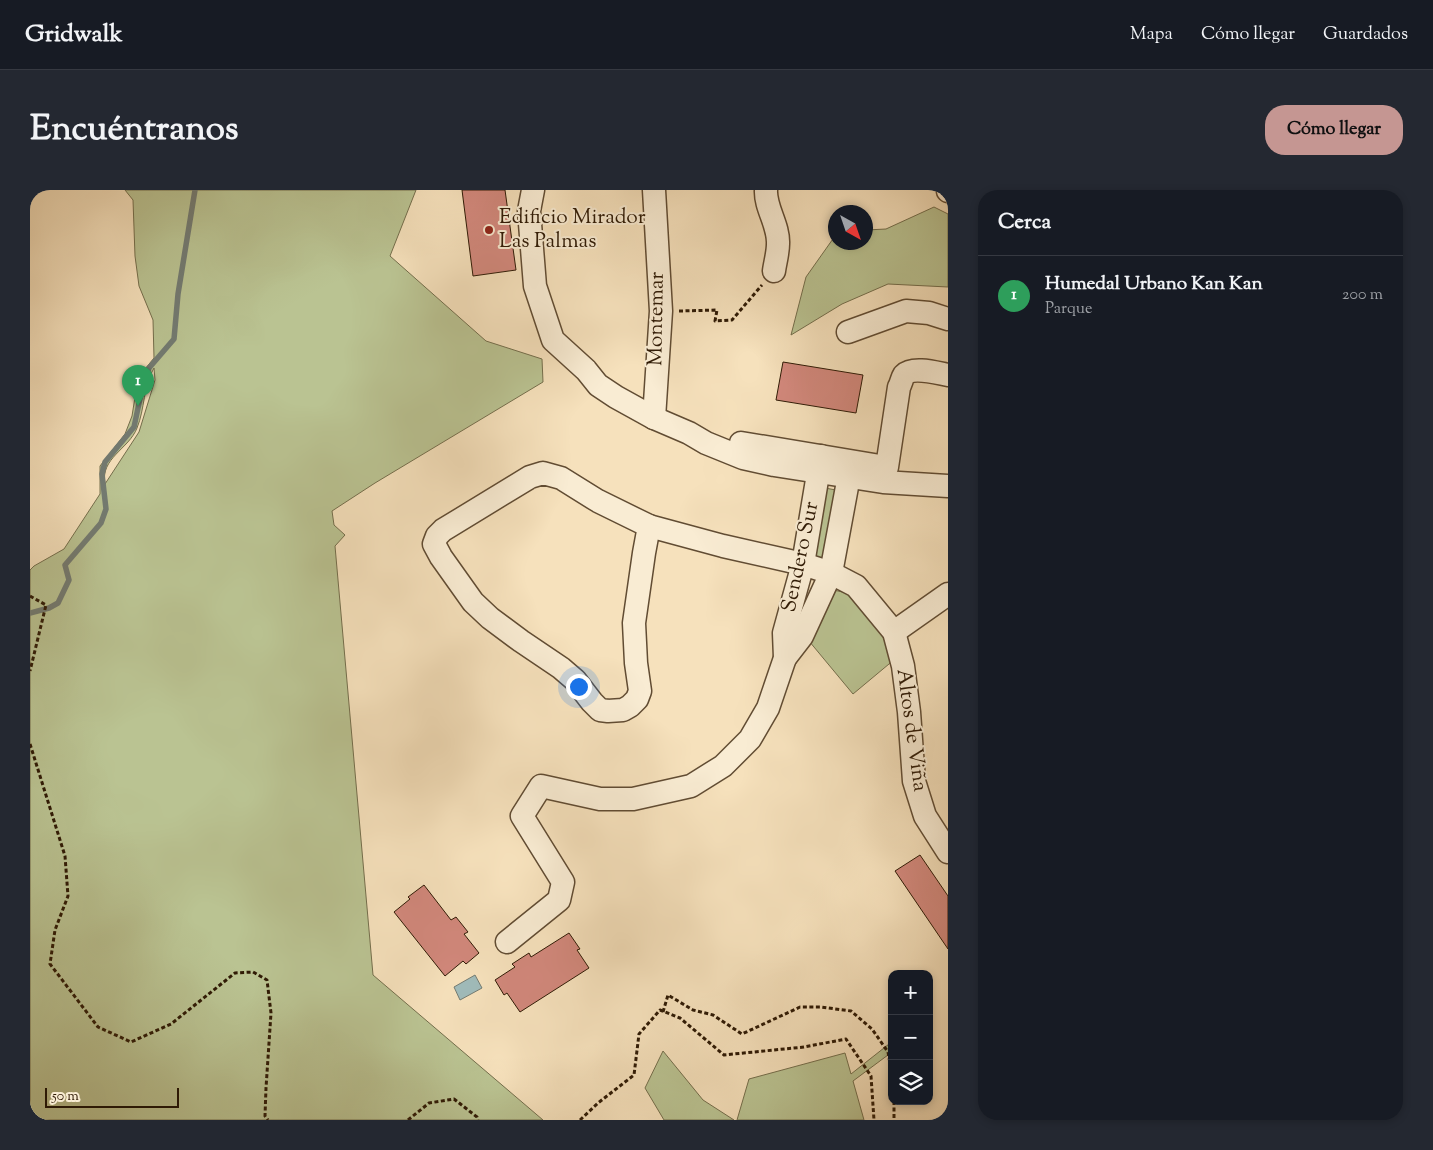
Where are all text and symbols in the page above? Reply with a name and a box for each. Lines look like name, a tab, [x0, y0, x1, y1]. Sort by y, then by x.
text: Gridwalk	[25, 18, 123, 52]
text: Mapa	[1130, 22, 1173, 48]
text: Cómo llegar	[1201, 22, 1295, 48]
text: Guardados	[1323, 22, 1408, 48]
text: Encuéntranos	[30, 105, 239, 156]
button: Cómo llegar	[1265, 105, 1403, 155]
place label: Edificio Mirador Las Palmas	[499, 203, 646, 257]
north arrow	[828, 205, 873, 250]
text: Cerca	[998, 208, 1051, 238]
marker: Edificio Mirador Las Palmas	[483, 224, 495, 236]
street label: Montemar	[641, 271, 673, 366]
text: Humedal Urbano Kan Kan	[1045, 271, 1263, 298]
text: 1	[1011, 284, 1017, 307]
text: 200 m	[1342, 284, 1383, 307]
text: Parque	[1045, 298, 1092, 321]
pin: 1	[122, 365, 154, 406]
street label: Sendero Sur	[775, 499, 827, 615]
street label: Altos de Viña	[888, 667, 935, 794]
your location	[566, 674, 592, 700]
map controls	[888, 970, 933, 1105]
button: +	[888, 970, 933, 1015]
button: −	[888, 1015, 933, 1060]
button: layers	[888, 1060, 933, 1105]
scale bar	[45, 1085, 179, 1108]
text: 50 m	[52, 1087, 79, 1107]

